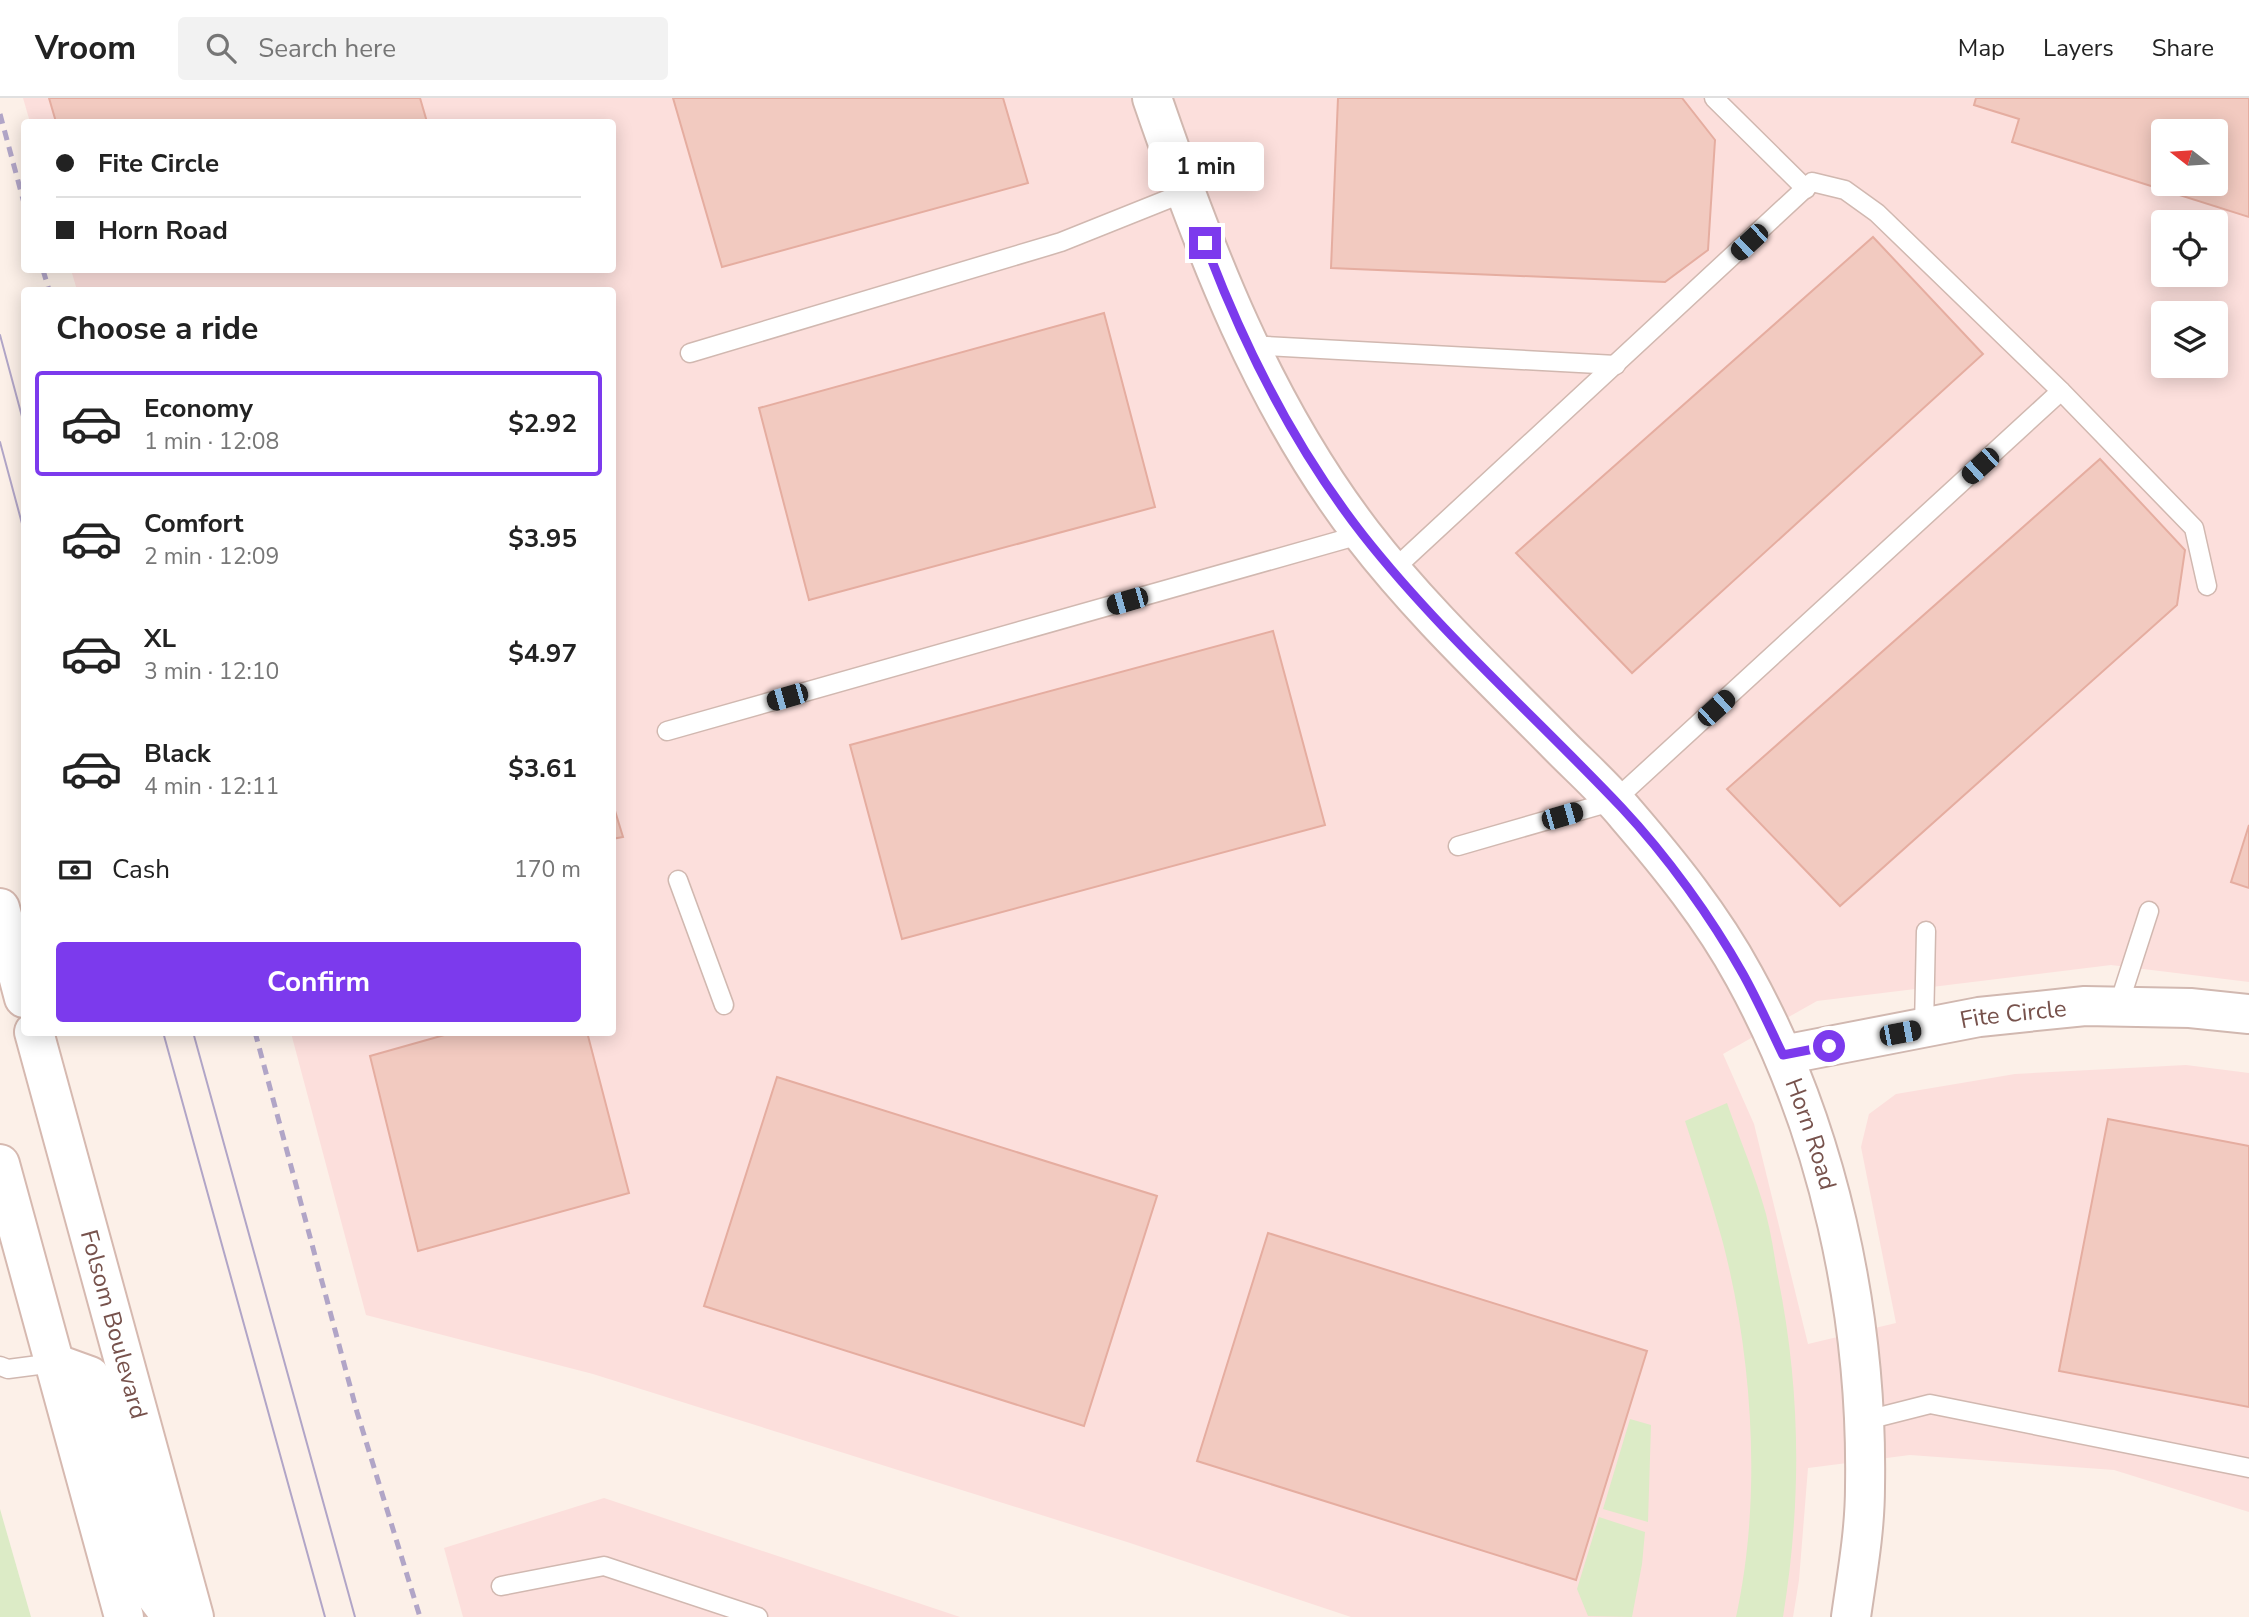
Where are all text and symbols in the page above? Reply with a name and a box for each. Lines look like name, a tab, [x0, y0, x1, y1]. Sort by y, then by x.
search box	[178, 17, 668, 80]
text: Vroom	[35, 26, 136, 71]
icon: search	[202, 29, 240, 67]
text: Search here	[258, 31, 396, 66]
text: Map	[1958, 32, 2005, 64]
text: Layers	[2043, 32, 2114, 64]
text: Share	[2152, 32, 2214, 64]
north arrow	[2151, 119, 2228, 196]
map controls	[2151, 119, 2228, 378]
callout: 1 min	[1147, 142, 1263, 190]
text: Fite Circle	[98, 146, 219, 181]
text: 1 min	[1176, 151, 1236, 182]
button: locate	[2151, 210, 2228, 287]
text: Horn Road	[98, 213, 228, 248]
car	[1727, 220, 1772, 264]
route end	[1189, 227, 1221, 259]
button: layers	[2151, 301, 2228, 378]
text: Choose a ride	[56, 307, 258, 350]
text: Economy	[144, 391, 253, 426]
icon: car	[60, 392, 123, 455]
text: $2.92	[508, 406, 577, 441]
text: 1 min · 12:08	[144, 426, 279, 457]
car	[1958, 444, 2003, 488]
text: Comfort	[144, 506, 244, 541]
icon: car	[60, 507, 123, 570]
text: $3.95	[508, 521, 577, 556]
text: 2 min · 12:09	[144, 541, 279, 572]
car	[1104, 585, 1151, 617]
text: XL	[144, 621, 176, 656]
icon: car	[60, 622, 123, 685]
text: $4.97	[508, 636, 577, 671]
text: 3 min · 12:10	[144, 656, 279, 687]
car	[764, 681, 811, 713]
car	[1694, 686, 1739, 730]
text: Black	[144, 736, 211, 771]
icon: car	[60, 737, 123, 800]
text: $3.61	[508, 751, 577, 786]
text: 4 min · 12:11	[144, 771, 279, 802]
car	[1539, 800, 1586, 832]
icon: cash	[56, 851, 94, 889]
text: Cash	[112, 852, 170, 887]
text: 170 m	[514, 854, 581, 885]
button: Confirm	[56, 942, 581, 1022]
street label: Fite Circle	[1957, 992, 2068, 1036]
car	[1878, 1019, 1923, 1047]
route start	[1813, 1030, 1845, 1062]
street label: Horn Road	[1778, 1073, 1844, 1193]
street label: Folsom Boulevard	[73, 1226, 155, 1422]

